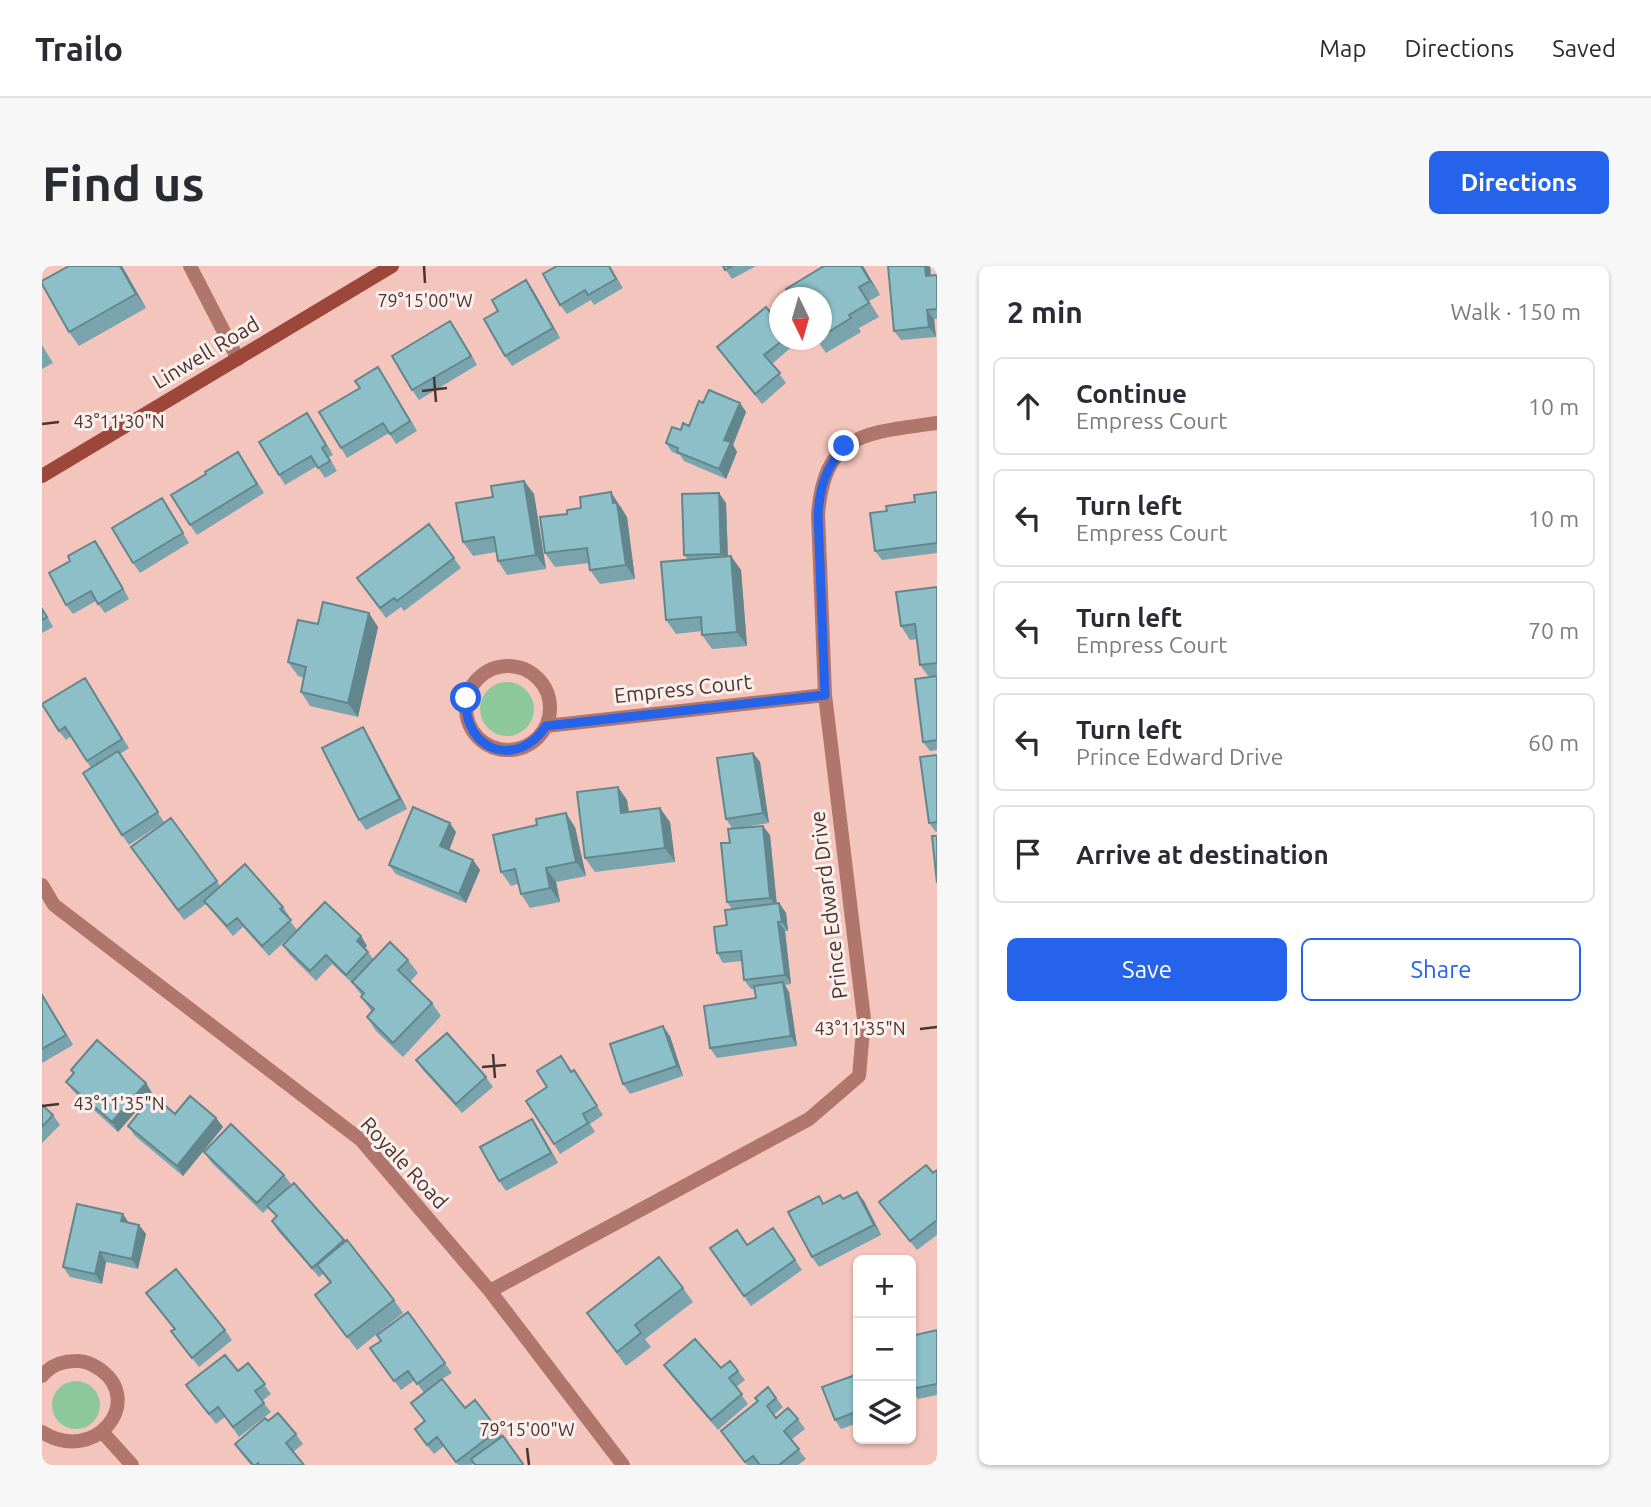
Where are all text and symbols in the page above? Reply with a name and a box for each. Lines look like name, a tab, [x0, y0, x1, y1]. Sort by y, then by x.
text: Trailo	[35, 30, 123, 67]
text: Map	[1319, 35, 1366, 62]
text: Directions	[1404, 35, 1514, 62]
text: Saved	[1552, 35, 1616, 62]
button: Directions	[1429, 151, 1609, 214]
text: Find us	[42, 155, 205, 210]
north arrow	[769, 287, 832, 350]
text: 79°15'00"W	[377, 290, 473, 310]
text: 2 min	[1007, 295, 1083, 329]
text: Walk · 150 m	[1450, 299, 1581, 324]
street label: Linwell Road	[148, 311, 263, 393]
text: Continue	[1076, 379, 1187, 408]
icon: ahead	[1009, 387, 1047, 425]
text: 10 m	[1528, 394, 1579, 419]
text: Empress Court	[1076, 408, 1227, 433]
text: 43°11'30"N	[73, 411, 165, 431]
route end	[828, 430, 859, 461]
text: Turn left	[1076, 491, 1182, 520]
icon: left	[1009, 499, 1047, 537]
text: 10 m	[1528, 506, 1579, 531]
text: Empress Court	[1076, 520, 1227, 545]
text: Turn left	[1076, 603, 1182, 632]
icon: left	[1009, 611, 1047, 649]
text: 70 m	[1528, 618, 1579, 643]
text: Empress Court	[1076, 632, 1227, 657]
street label: Empress Court	[613, 669, 753, 707]
route start	[450, 682, 481, 713]
text: Turn left	[1076, 715, 1182, 744]
icon: left	[1009, 723, 1047, 761]
text: 60 m	[1528, 730, 1579, 755]
text: Prince Edward Drive	[1076, 744, 1283, 769]
street label: Prince Edward Drive	[805, 810, 851, 1001]
icon: arrive	[1009, 835, 1047, 873]
text: Arrive at destination	[1076, 840, 1329, 869]
button: Save	[1007, 938, 1287, 1001]
button: Share	[1301, 938, 1581, 1001]
text: 43°11'35"N	[814, 1018, 906, 1038]
text: 43°11'35"N	[73, 1093, 165, 1113]
street label: Royale Road	[356, 1112, 453, 1213]
map controls	[853, 1255, 916, 1444]
button: +	[853, 1255, 916, 1318]
button: −	[853, 1318, 916, 1381]
button: layers	[853, 1381, 916, 1444]
text: 79°15'00"W	[479, 1419, 575, 1439]

